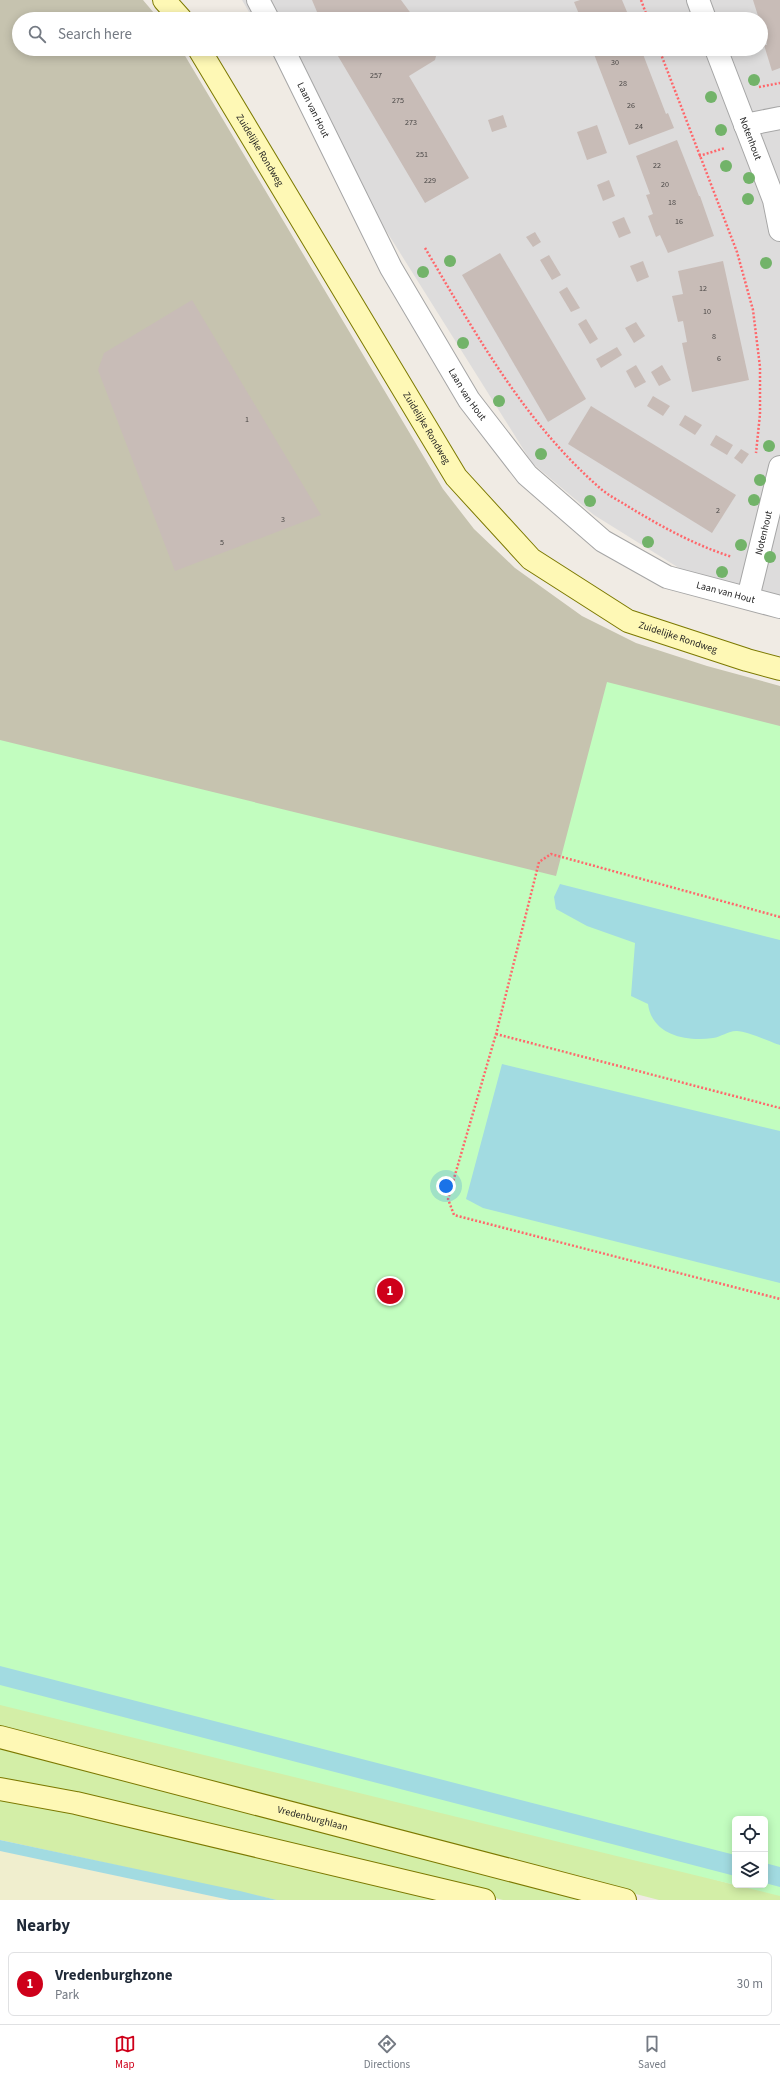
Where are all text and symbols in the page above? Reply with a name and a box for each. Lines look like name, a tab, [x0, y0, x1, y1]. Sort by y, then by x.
search box	[12, 12, 768, 56]
icon: search	[26, 23, 48, 45]
text: Search here	[58, 24, 132, 45]
house number: 30	[611, 57, 619, 68]
house number: 257	[370, 70, 382, 81]
house number: 28	[619, 78, 627, 89]
street label: Laan van Hout	[293, 80, 333, 141]
house number: 275	[392, 95, 404, 106]
house number: 26	[627, 100, 635, 111]
street label: Zuidelijke Rondweg	[233, 111, 287, 189]
street label: Notenhout	[736, 115, 765, 163]
house number: 273	[405, 117, 417, 128]
house number: 24	[635, 121, 643, 132]
house number: 251	[416, 149, 428, 160]
house number: 22	[653, 160, 661, 171]
house number: 229	[424, 175, 436, 186]
house number: 20	[661, 179, 669, 190]
house number: 18	[668, 197, 676, 208]
house number: 16	[675, 216, 683, 227]
house number: 12	[699, 283, 707, 294]
house number: 10	[703, 306, 711, 317]
house number: 8	[712, 331, 716, 342]
house number: 6	[717, 353, 721, 364]
street label: Laan van Hout	[445, 366, 490, 424]
street label: Zuidelijke Rondweg	[399, 389, 454, 467]
house number: 1	[245, 414, 249, 425]
house number: 2	[716, 505, 720, 516]
street label: Notenhout	[752, 509, 776, 557]
house number: 3	[281, 514, 285, 525]
house number: 5	[220, 537, 224, 548]
street label: Laan van Hout	[695, 578, 757, 607]
street label: Zuidelijke Rondweg	[637, 618, 719, 657]
your location	[436, 1176, 456, 1196]
pin: 1	[377, 1276, 403, 1306]
street label: Vredenburghlaan	[276, 1803, 349, 1834]
map controls	[732, 1816, 768, 1888]
button: locate	[732, 1816, 768, 1852]
button: layers	[732, 1852, 768, 1888]
text: Nearby	[16, 1914, 70, 1938]
text: Vredenburghzone	[55, 1965, 173, 1986]
text: 1	[27, 1975, 33, 1993]
text: 30 m	[737, 1975, 763, 1993]
text: Park	[55, 1986, 79, 2004]
tab: Map	[114, 2033, 136, 2072]
tab: Directions	[364, 2033, 410, 2072]
tab: Saved	[638, 2033, 666, 2072]

